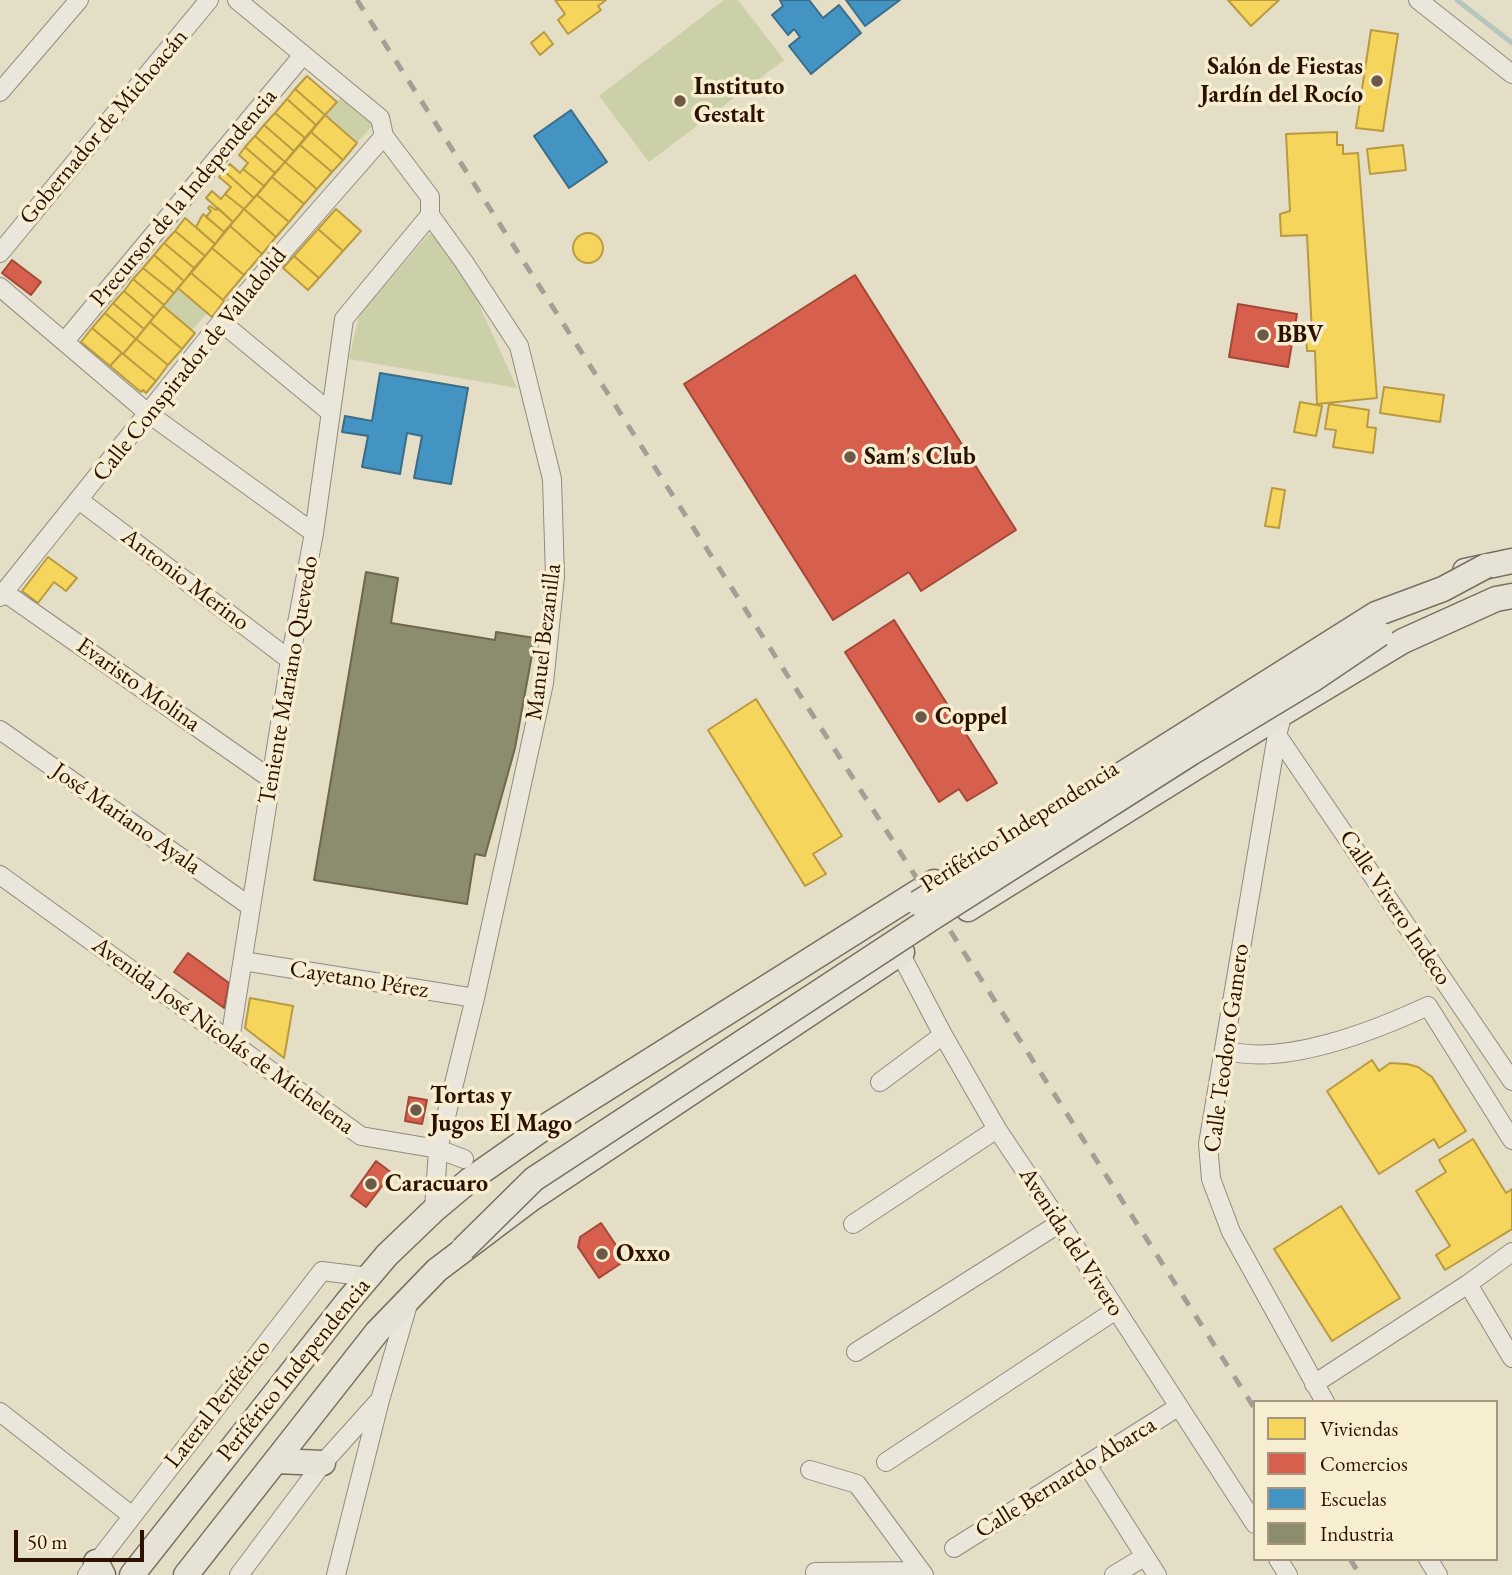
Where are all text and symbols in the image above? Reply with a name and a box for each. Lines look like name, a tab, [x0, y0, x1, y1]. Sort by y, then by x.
street label: Gobernador de Michoacán	[14, 23, 194, 231]
place label: Salón de Fiestas Jardín del Rocío	[1200, 53, 1363, 109]
place label: Instituto Gestalt	[694, 73, 784, 129]
marker: Salón de Fiestas Jardín del Rocío	[1369, 73, 1385, 89]
street label: Precursor de la Independencia	[84, 83, 284, 313]
marker: Instituto Gestalt	[672, 93, 688, 109]
street label: Calle Conspirador de Valladolid	[87, 242, 293, 488]
place label: BBV	[1277, 321, 1323, 349]
marker: BBV	[1255, 327, 1271, 343]
place label: Sam's Club	[864, 443, 976, 471]
marker: Sam's Club	[842, 449, 858, 465]
street label: Antonio Merino	[115, 522, 255, 638]
street label: Teniente Mariano Quevedo	[253, 553, 325, 807]
street label: Manuel Bezanilla	[520, 562, 568, 722]
street label: Evaristo Molina	[70, 632, 206, 738]
place label: Coppel	[935, 703, 1007, 731]
marker: Coppel	[913, 709, 929, 725]
street label: Periférico Independencia	[916, 754, 1124, 900]
street label: José Mariano Ayala	[46, 757, 206, 881]
street label: Calle Vivero Indeco	[1332, 825, 1458, 991]
street label: Avenida José Nicolás de Michelena	[86, 931, 360, 1141]
street label: Calle Teodoro Gamero	[1198, 942, 1256, 1154]
street label: Cayetano Pérez	[288, 955, 430, 1005]
place label: Tortas y Jugos El Mago	[430, 1082, 572, 1138]
marker: Tortas y Jugos El Mago	[408, 1102, 424, 1118]
street label: Avenida del Vivero	[1012, 1162, 1130, 1322]
place label: Caracuaro	[385, 1170, 488, 1198]
marker: Caracuaro	[363, 1176, 379, 1192]
place label: Oxxo	[616, 1240, 670, 1268]
marker: Oxxo	[594, 1246, 610, 1262]
street label: Periférico Independencia	[211, 1272, 377, 1468]
street label: Lateral Periférico	[159, 1334, 277, 1474]
legend	[1253, 1400, 1498, 1561]
street label: Calle Bernardo Abarca	[970, 1411, 1162, 1545]
text: Viviendas	[1320, 1415, 1398, 1442]
text: Comercios	[1320, 1450, 1408, 1477]
text: Escuelas	[1320, 1485, 1387, 1512]
scale bar	[18, 1516, 147, 1560]
text: Industria	[1320, 1520, 1394, 1547]
text: 50 m	[27, 1528, 68, 1555]

